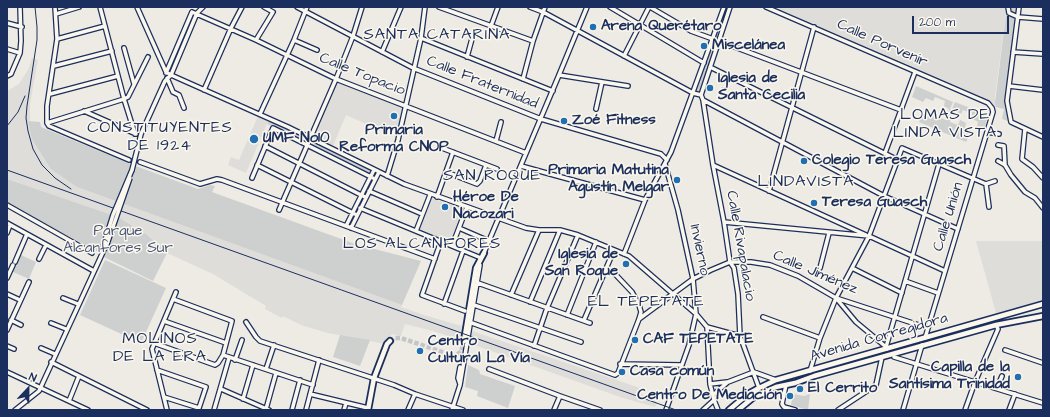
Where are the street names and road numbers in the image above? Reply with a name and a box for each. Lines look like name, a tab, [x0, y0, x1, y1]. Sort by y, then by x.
street label: Calle Porvenir	[834, 16, 930, 72]
street label: Calle Topacio	[316, 50, 408, 100]
street label: Calle Fraternidad	[424, 52, 540, 114]
street label: Calle Unión	[930, 180, 968, 254]
street label: Calle Rivapalacio	[721, 189, 759, 303]
street label: Invierno	[685, 223, 713, 277]
street label: Calle Jiménez	[770, 247, 860, 299]
street label: Avenida Corregidora	[808, 310, 950, 366]

